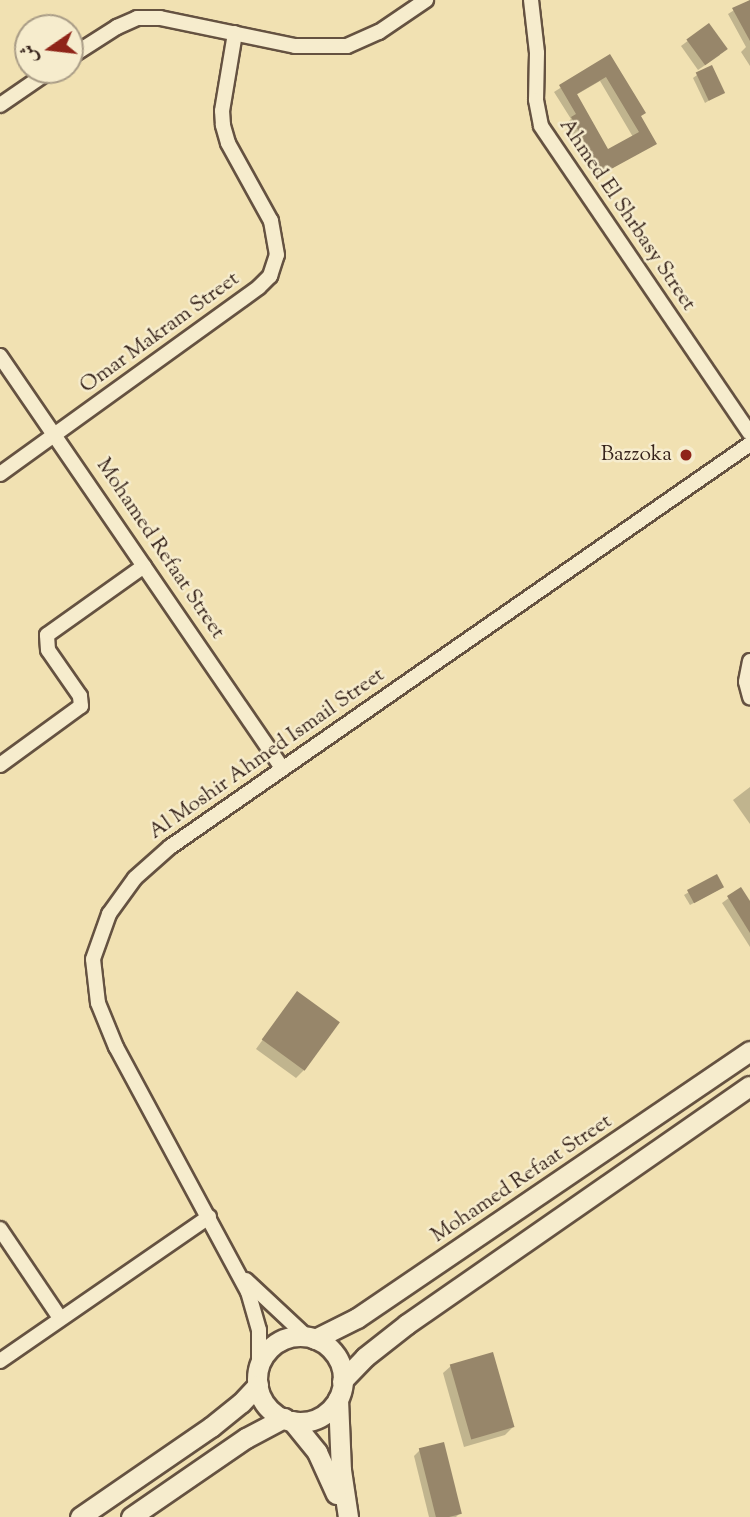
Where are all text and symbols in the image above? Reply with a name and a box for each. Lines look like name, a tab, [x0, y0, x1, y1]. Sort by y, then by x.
north arrow	[14, 14, 84, 84]
text: ش	[15, 41, 45, 66]
street label: Ahmed El Shrbasy Street	[553, 114, 701, 316]
street label: Omar Makram Street	[75, 267, 245, 399]
place label: Bazzoka	[601, 442, 672, 468]
marker: Bazzoka	[678, 447, 694, 463]
street label: Mohamed Refaat Street	[90, 454, 230, 644]
street label: Al Moshir Ahmed Ismail Street	[144, 663, 390, 845]
street label: Mohamed Refaat Street	[427, 1109, 617, 1249]

